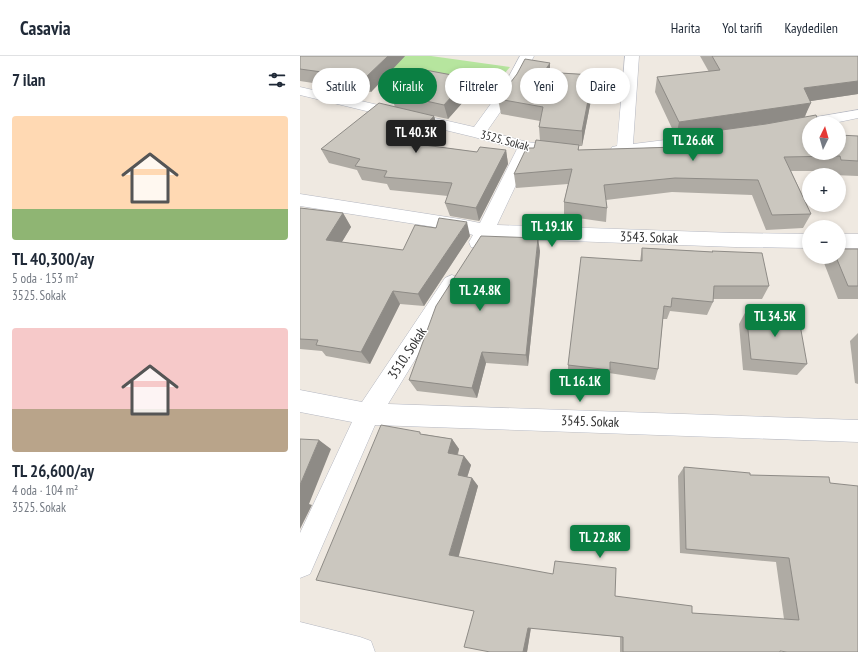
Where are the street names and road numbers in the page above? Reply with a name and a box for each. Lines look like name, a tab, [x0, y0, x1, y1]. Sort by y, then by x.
street label: 3525. Sokak	[479, 126, 531, 154]
street label: 3543. Sokak	[620, 227, 679, 247]
street label: 3510. Sokak	[384, 323, 431, 382]
street label: 3545. Sokak	[561, 411, 620, 431]

